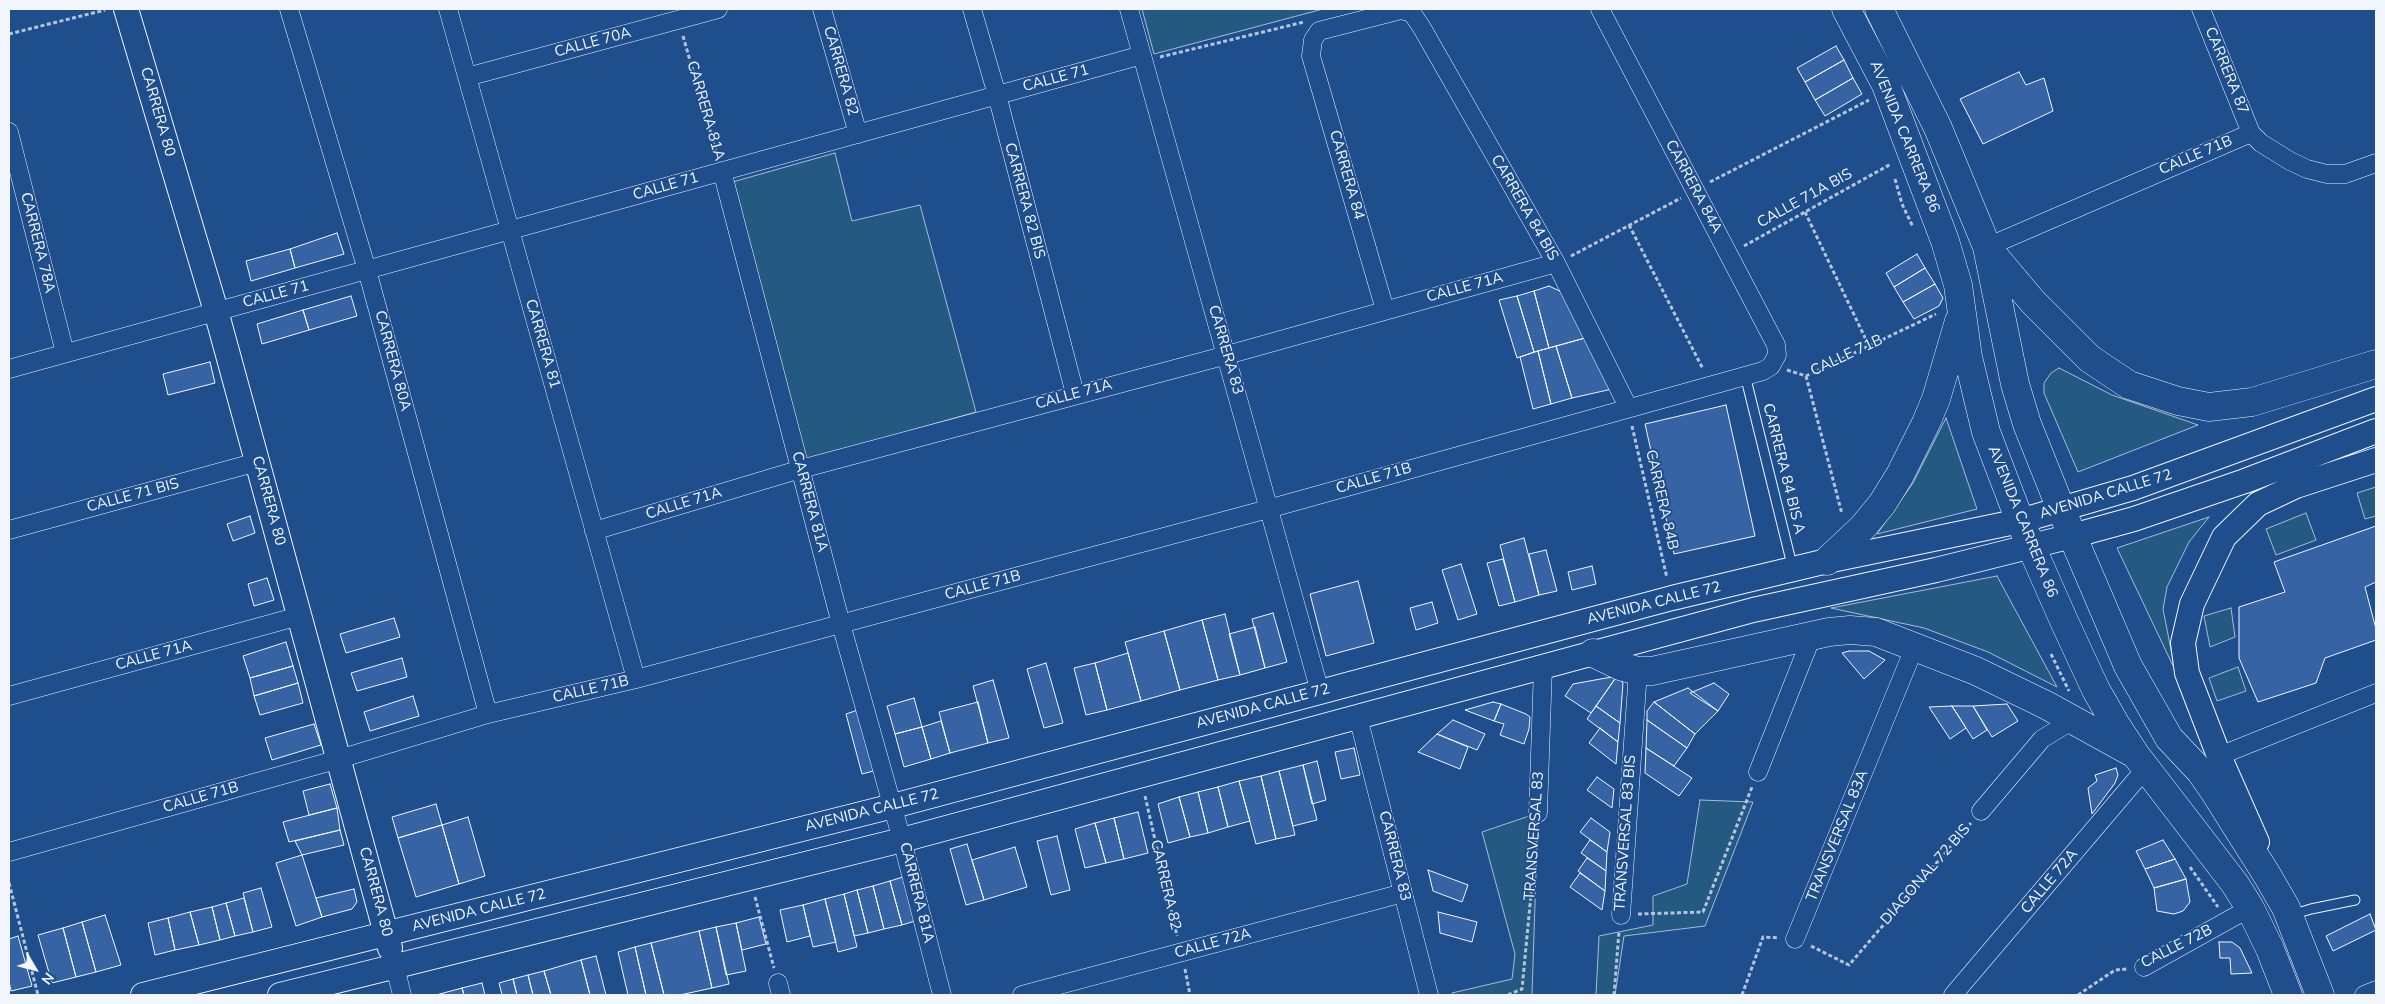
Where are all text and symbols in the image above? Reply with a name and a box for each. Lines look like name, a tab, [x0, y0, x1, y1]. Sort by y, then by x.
street label: CALLE 70A	[553, 24, 633, 62]
street label: CARRERA 82	[819, 24, 861, 118]
street label: CARRERA 87	[2200, 25, 2252, 117]
street label: AVENIDA CARRERA 86	[1865, 58, 1943, 216]
street label: CARRERA 81A	[682, 59, 728, 163]
street label: CALLE 71	[1021, 62, 1091, 96]
street label: CARRERA 80	[136, 65, 178, 159]
street label: CARRERA 84	[1325, 128, 1367, 222]
street label: CALLE 71B	[2157, 133, 2235, 179]
street label: CARRERA 84A	[1661, 137, 1725, 237]
street label: CARRERA 82 BIS	[1000, 141, 1048, 261]
street label: CARRERA 84 BIS	[1486, 152, 1562, 264]
street label: CALLE 71A BIS	[1754, 166, 1856, 232]
street label: CALLE 71	[631, 169, 701, 205]
street label: CARRERA 78A	[16, 191, 58, 295]
street label: CALLE 71A	[1425, 269, 1505, 307]
street label: CALLE 71	[241, 278, 311, 312]
street label: CARRERA 81	[521, 297, 563, 391]
street label: CARRERA 83	[1204, 303, 1246, 397]
street label: CARRERA 80A	[370, 309, 414, 413]
street label: CALLE 71B	[1808, 331, 1886, 381]
street label: CALLE 71A	[1034, 376, 1114, 414]
street label: CARRERA 84 BIS A	[1758, 402, 1808, 536]
street label: AVENIDA CARRERA 86	[1983, 443, 2061, 601]
street label: CARRERA 84B	[1641, 448, 1681, 552]
street label: CARRERA 81A	[787, 450, 831, 554]
street label: CARRERA 80	[247, 454, 289, 548]
street label: CALLE 71B	[1334, 460, 1414, 498]
street label: AVENIDA CALLE 72	[2038, 466, 2174, 524]
street label: CALLE 71 BIS	[85, 475, 181, 517]
street label: CALLE 71A	[644, 484, 724, 524]
street label: CALLE 71B	[943, 567, 1023, 605]
street label: AVENIDA CALLE 72	[1585, 579, 1723, 629]
street label: CALLE 71A	[114, 637, 194, 675]
street label: CALLE 71B	[551, 672, 631, 708]
street label: AVENIDA CALLE 72	[1194, 681, 1332, 733]
street label: TRANSVERSAL 83 BIS	[1612, 754, 1640, 912]
street label: TRANSVERSAL 83A	[1803, 768, 1873, 904]
street label: TRANSVERSAL 83	[1522, 771, 1548, 901]
street label: CALLE 71B	[161, 779, 241, 817]
street label: AVENIDA CALLE 72	[803, 786, 941, 836]
street label: CARRERA 83	[1374, 809, 1414, 903]
street label: DIAGONAL 72 BIS	[1877, 821, 1975, 929]
street label: CARRERA 82	[1146, 838, 1184, 932]
street label: CARRERA 81A	[895, 841, 937, 945]
street label: CARRERA 80	[354, 845, 396, 939]
street label: CALLE 72A	[2018, 846, 2082, 918]
street label: AVENIDA CALLE 72	[410, 886, 548, 936]
street label: CALLE 72B	[2138, 921, 2216, 973]
street label: CALLE 72A	[1173, 925, 1253, 963]
north arrow	[10, 944, 60, 994]
text: N	[37, 968, 58, 988]

